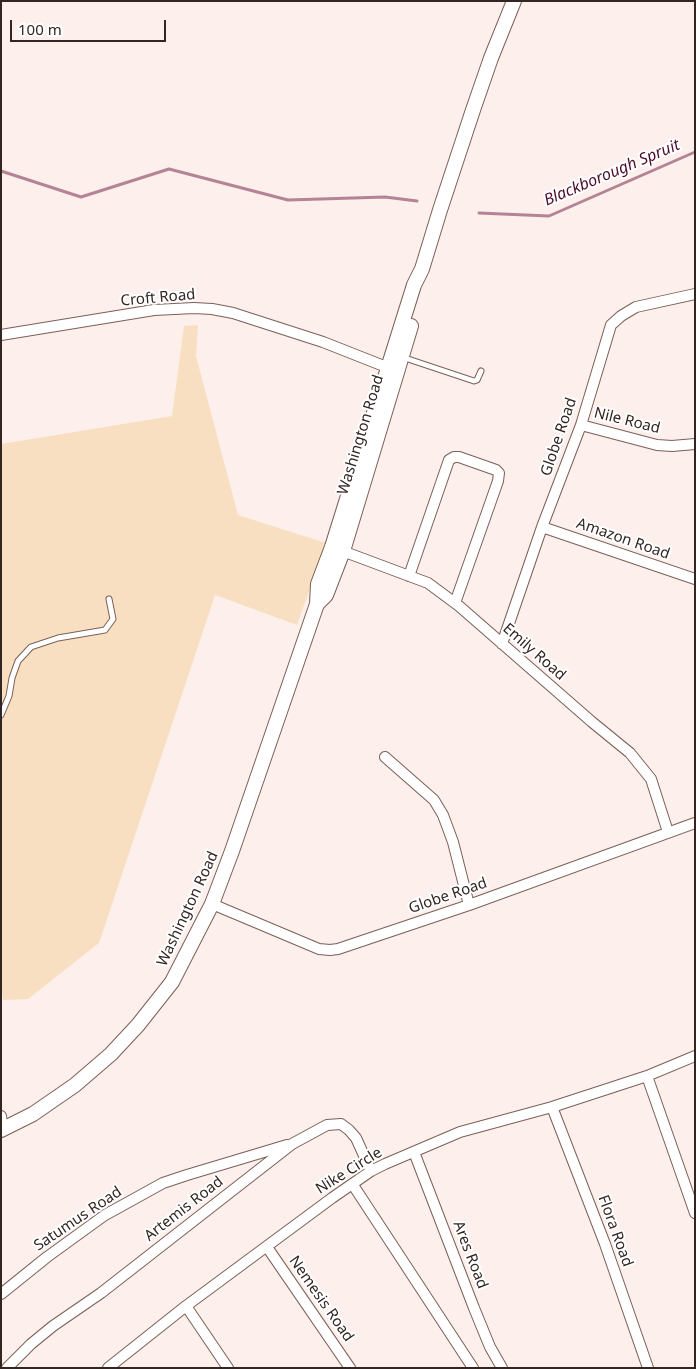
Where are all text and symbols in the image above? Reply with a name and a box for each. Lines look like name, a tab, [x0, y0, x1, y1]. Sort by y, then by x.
scale bar	[12, 10, 169, 42]
text: 100 m	[18, 19, 62, 39]
water label: Blackborough Spruit	[541, 136, 683, 210]
street label: Croft Road	[120, 286, 196, 310]
street label: Washington Road	[334, 373, 388, 497]
street label: Globe Road	[537, 396, 581, 478]
street label: Nile Road	[592, 404, 662, 438]
street label: Amazon Road	[574, 515, 672, 563]
street label: Emily Road	[499, 620, 569, 684]
street label: Washington Road	[154, 849, 222, 969]
street label: Globe Road	[407, 874, 489, 918]
street label: Nike Circle	[313, 1144, 385, 1198]
street label: Artemis Road	[141, 1173, 227, 1245]
street label: Satumus Road	[31, 1183, 125, 1255]
street label: Flora Road	[594, 1193, 636, 1269]
street label: Ares Road	[449, 1219, 491, 1291]
street label: Nemesis Road	[285, 1253, 357, 1345]

